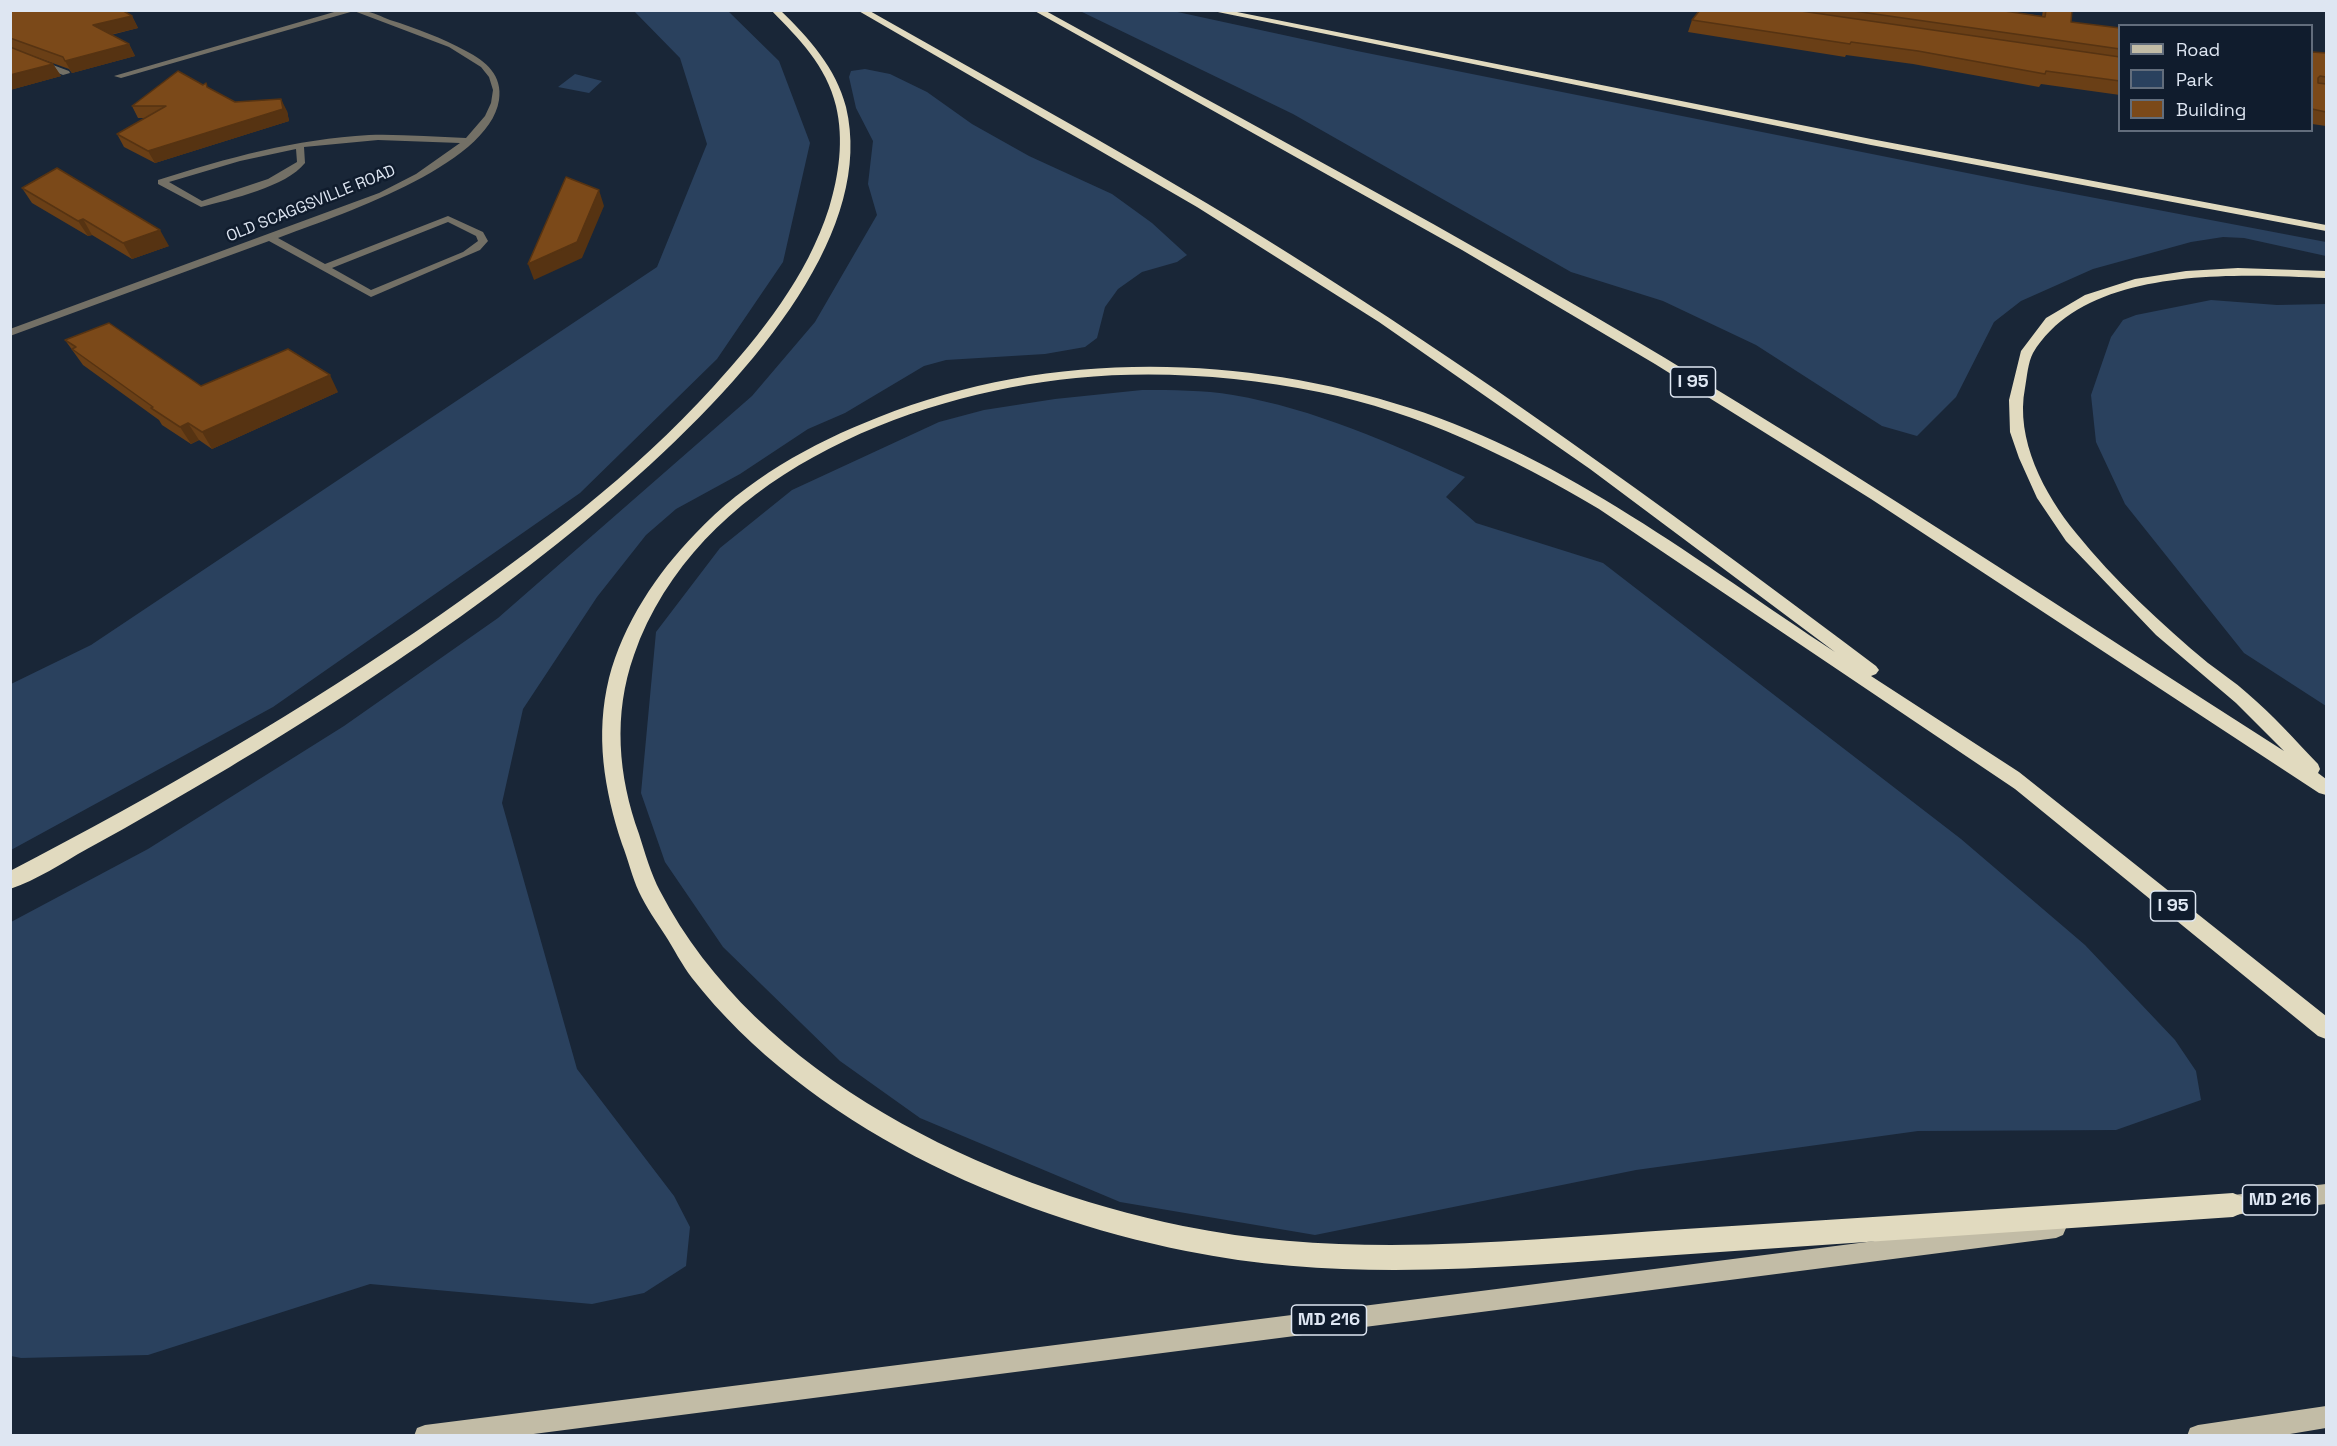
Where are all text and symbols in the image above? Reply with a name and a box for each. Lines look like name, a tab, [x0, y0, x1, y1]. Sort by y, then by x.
legend	[2118, 24, 2313, 132]
text: Road	[2176, 38, 2220, 61]
text: Park	[2176, 68, 2213, 91]
text: Building	[2176, 98, 2246, 121]
street label: OLD SCAGGSVILLE ROAD	[224, 161, 398, 247]
road number: I 95	[1670, 367, 1716, 397]
road number: I 95	[2150, 891, 2196, 921]
road number: MD 216	[2242, 1185, 2318, 1215]
road number: MD 216	[1292, 1305, 1366, 1335]

